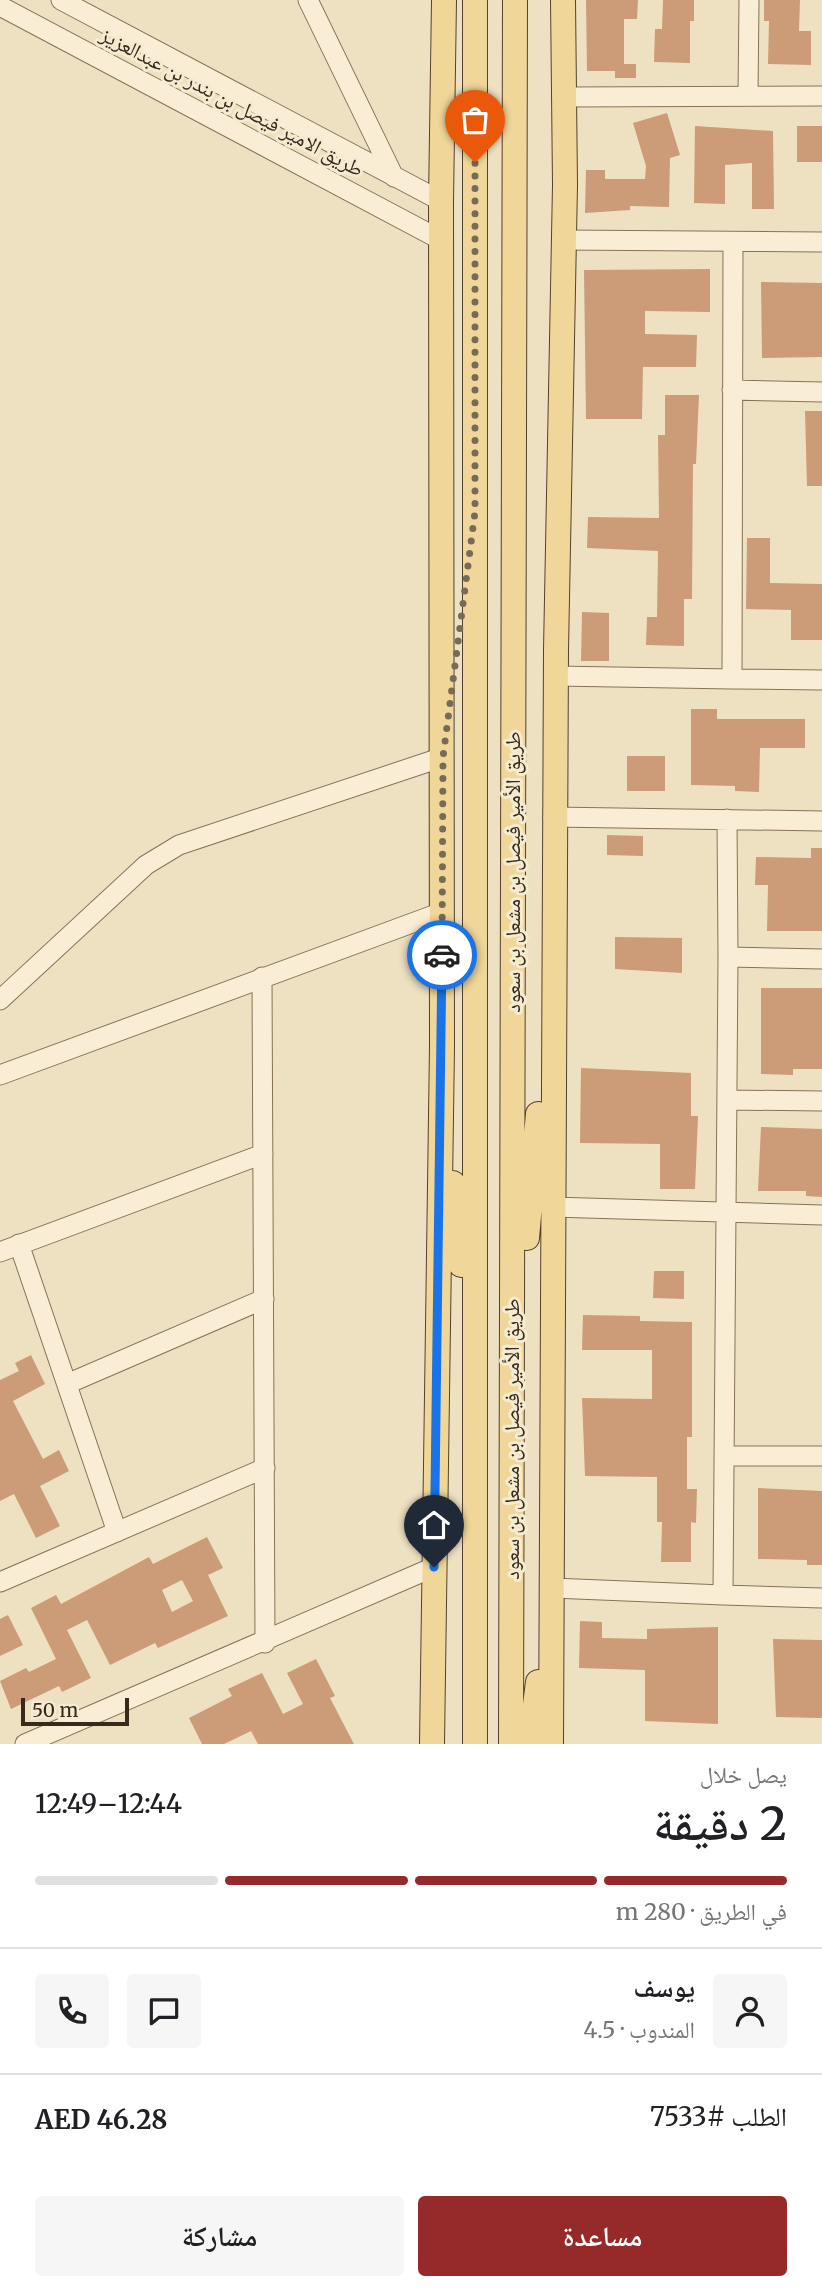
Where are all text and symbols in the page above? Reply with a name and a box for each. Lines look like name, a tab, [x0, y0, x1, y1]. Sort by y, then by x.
street label: طريق الامير فيصل بن بندر بن عبدالعزيز	[95, 20, 369, 183]
pin	[445, 90, 505, 162]
icon: bag	[456, 101, 494, 139]
street label: طريق الأمير فيصل بن مشعل بن سعود	[499, 731, 526, 1013]
courier	[407, 920, 477, 990]
icon: car	[423, 936, 461, 974]
street label: طريق الأمير فيصل بن مشعل بن سعود	[498, 1298, 525, 1580]
pin	[404, 1495, 464, 1567]
icon: home	[415, 1506, 453, 1544]
scale bar	[21, 1695, 130, 1727]
text: 50 m	[32, 1698, 78, 1722]
text: يصل خلال	[700, 1760, 787, 1789]
text: 12:44–12:49	[35, 1787, 182, 1820]
text: 2 دقيقة	[653, 1795, 787, 1853]
text: في الطريق · 280 m	[616, 1897, 787, 1926]
text: يوسف	[634, 1971, 695, 2004]
button: phone	[35, 1974, 109, 2048]
button: chat	[127, 1974, 201, 2048]
button: person	[713, 1974, 787, 2048]
text: المندوب · 4.5	[583, 2015, 695, 2044]
text: الطلب #7533	[650, 2100, 787, 2133]
text: AED 46.28	[35, 2103, 167, 2136]
button: مشاركة	[35, 2196, 404, 2276]
button: مساعدة	[418, 2196, 787, 2276]

